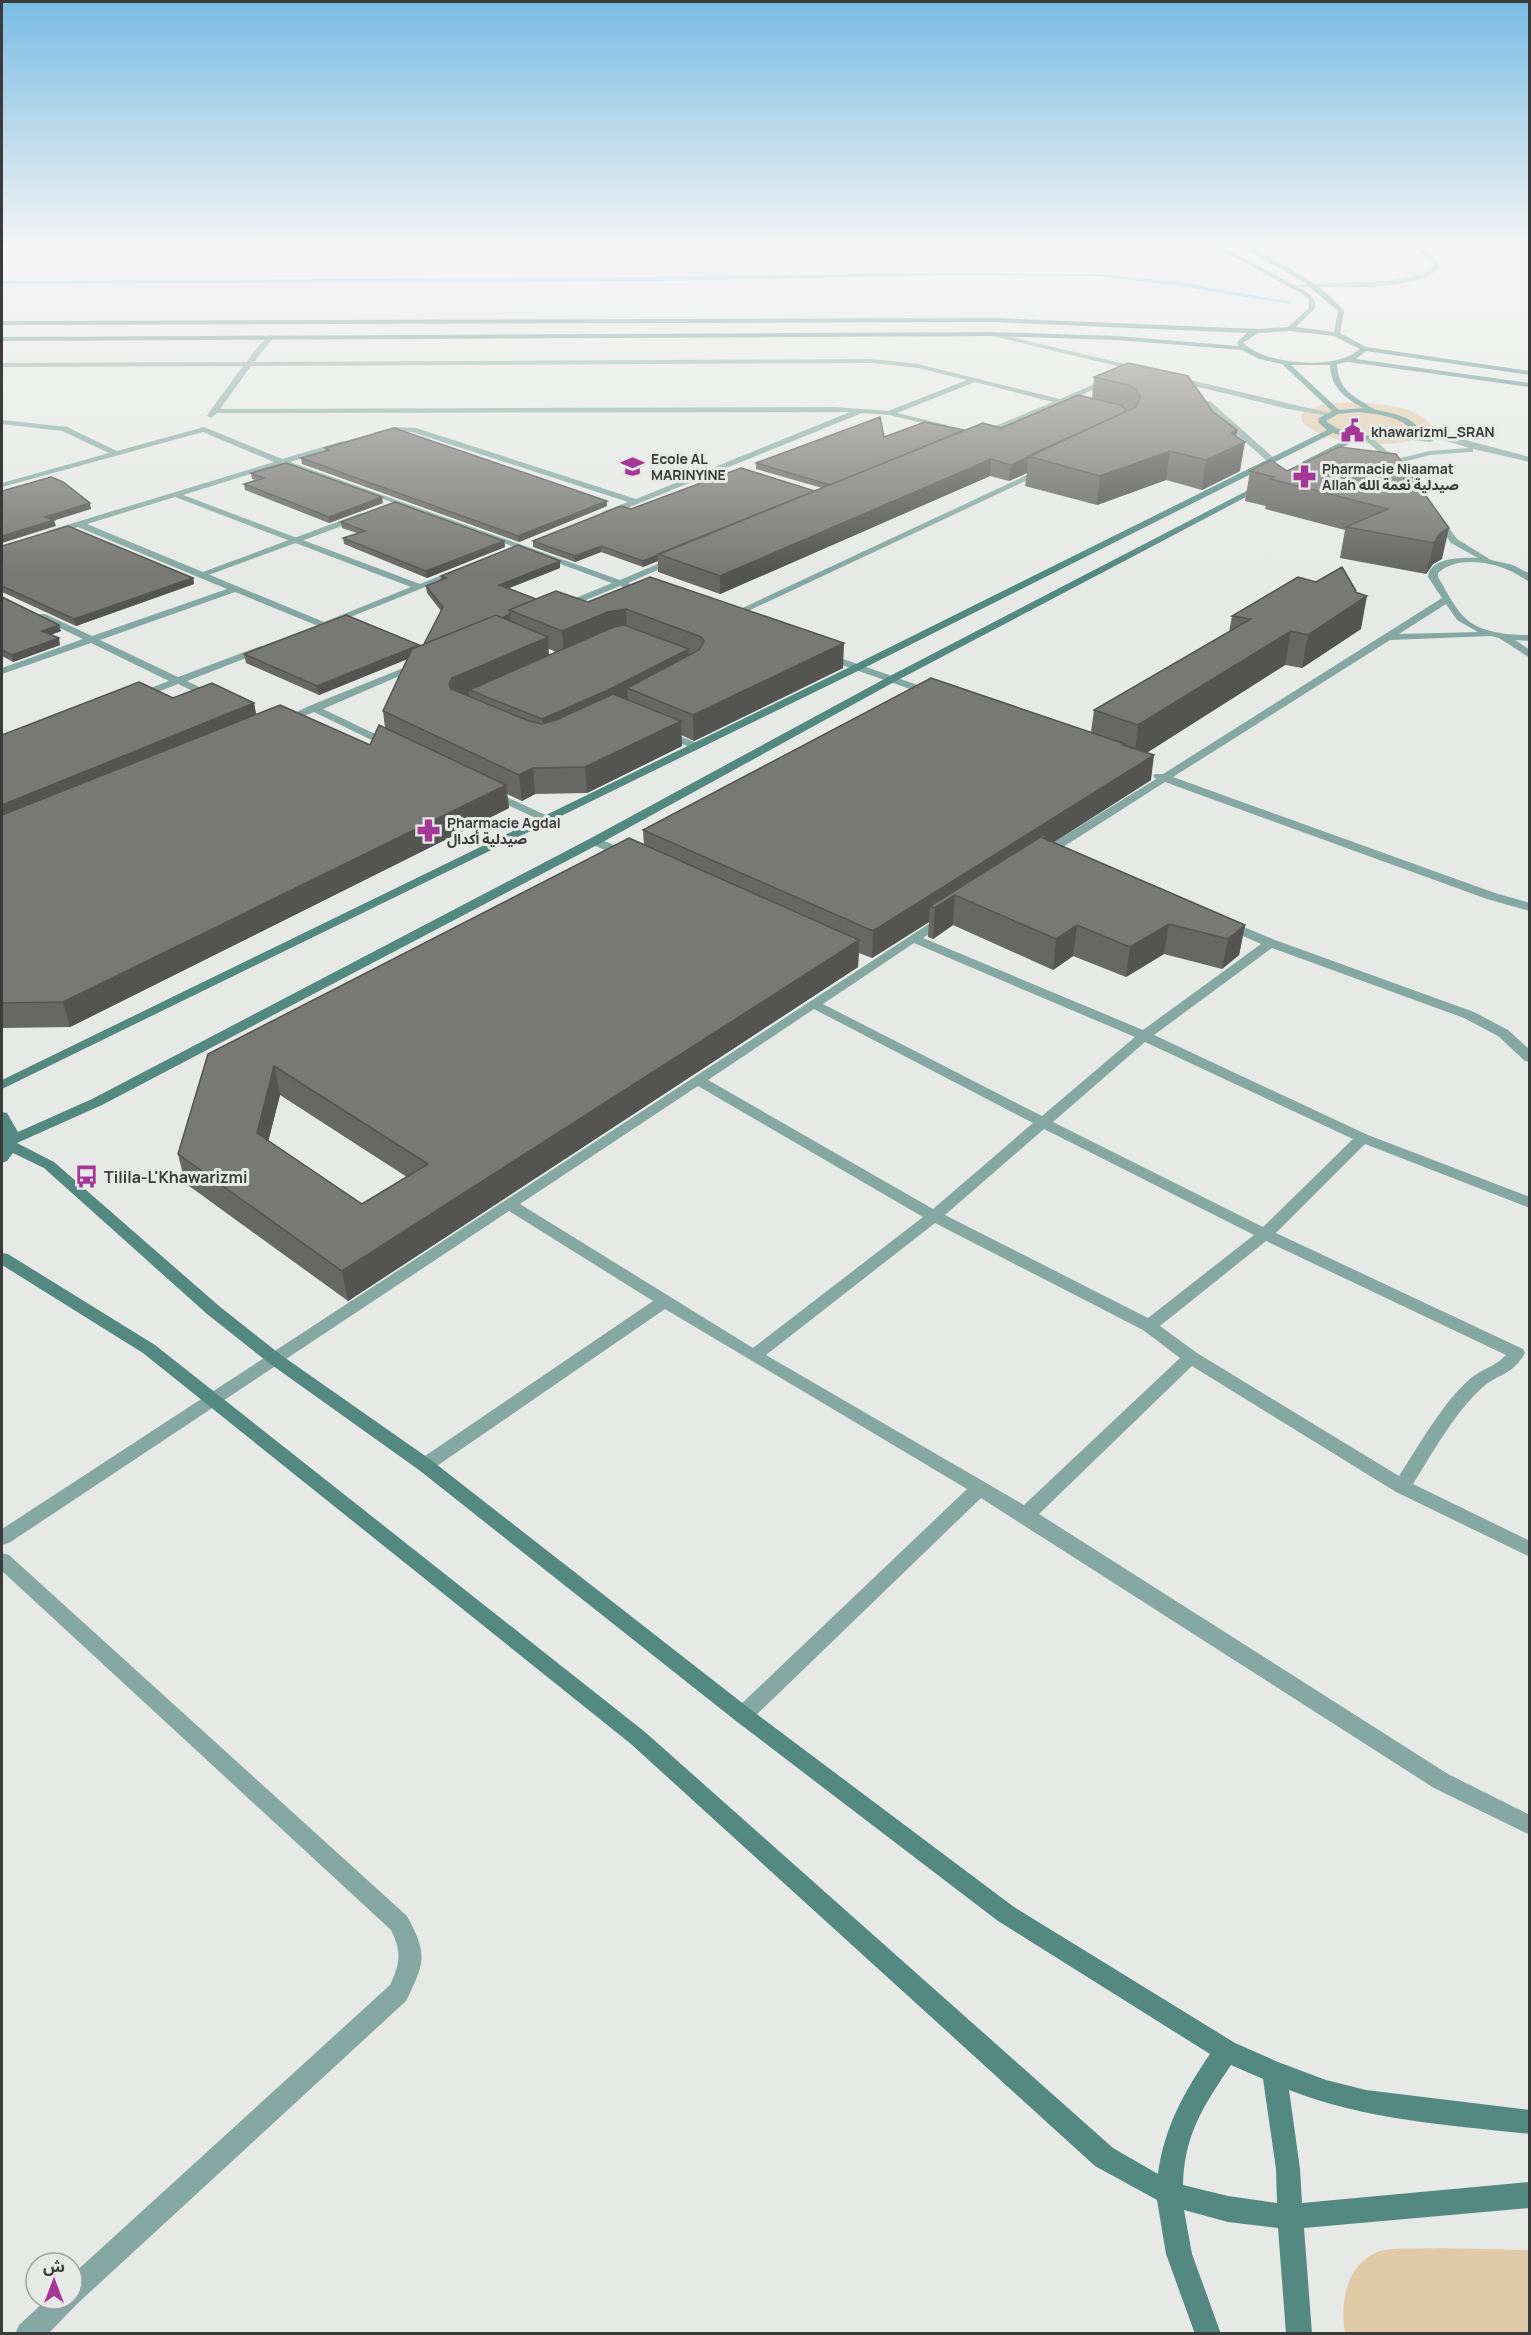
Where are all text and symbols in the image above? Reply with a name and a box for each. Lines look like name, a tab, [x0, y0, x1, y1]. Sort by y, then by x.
public building icon: khawarizmi_SRAN	[1340, 418, 1366, 444]
place label: khawarizmi_SRAN	[1371, 422, 1495, 441]
place label: Ecole AL MARINYINE	[651, 449, 726, 484]
school or university icon: Ecole AL MARINYINE	[620, 453, 646, 479]
place label: Pharmacie Niaamat Allah صيدلية نعمة الله	[1322, 459, 1459, 494]
pharmacy icon: Pharmacie Niaamat Allah صيدلية نعمة الله	[1291, 463, 1317, 489]
place label: Pharmacie Agdal صيدلية أكدال	[447, 813, 561, 848]
pharmacy icon: Pharmacie Agdal صيدلية أكدال	[416, 817, 442, 843]
bus stop icon: Tilila-L'Khawarizmi	[73, 1164, 99, 1190]
place label: Tilila-L'Khawarizmi	[104, 1166, 248, 1188]
north arrow	[24, 2251, 84, 2311]
text: ش	[43, 2255, 65, 2277]

